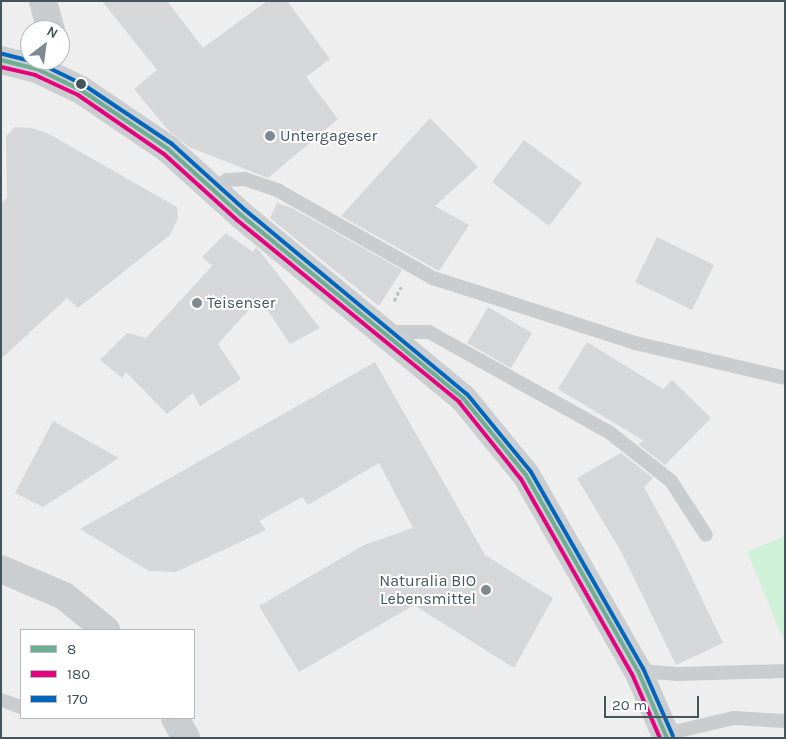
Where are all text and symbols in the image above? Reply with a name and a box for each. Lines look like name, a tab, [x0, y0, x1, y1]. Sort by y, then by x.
north arrow	[20, 20, 70, 70]
text: N	[44, 23, 61, 42]
unlabelled marker	[76, 79, 86, 89]
place label: Untergageser	[280, 126, 377, 146]
marker: Untergageser	[264, 130, 276, 142]
place label: Teisenser	[207, 293, 275, 313]
marker: Teisenser	[191, 297, 203, 309]
place label: Naturalia BIO Lebensmittel	[379, 571, 476, 609]
marker: Naturalia BIO Lebensmittel	[480, 584, 492, 596]
legend	[20, 629, 195, 719]
text: 8	[67, 640, 76, 658]
text: 180	[67, 665, 90, 683]
scale bar	[606, 686, 701, 718]
text: 170	[67, 690, 88, 708]
text: 20 m	[612, 696, 647, 714]

